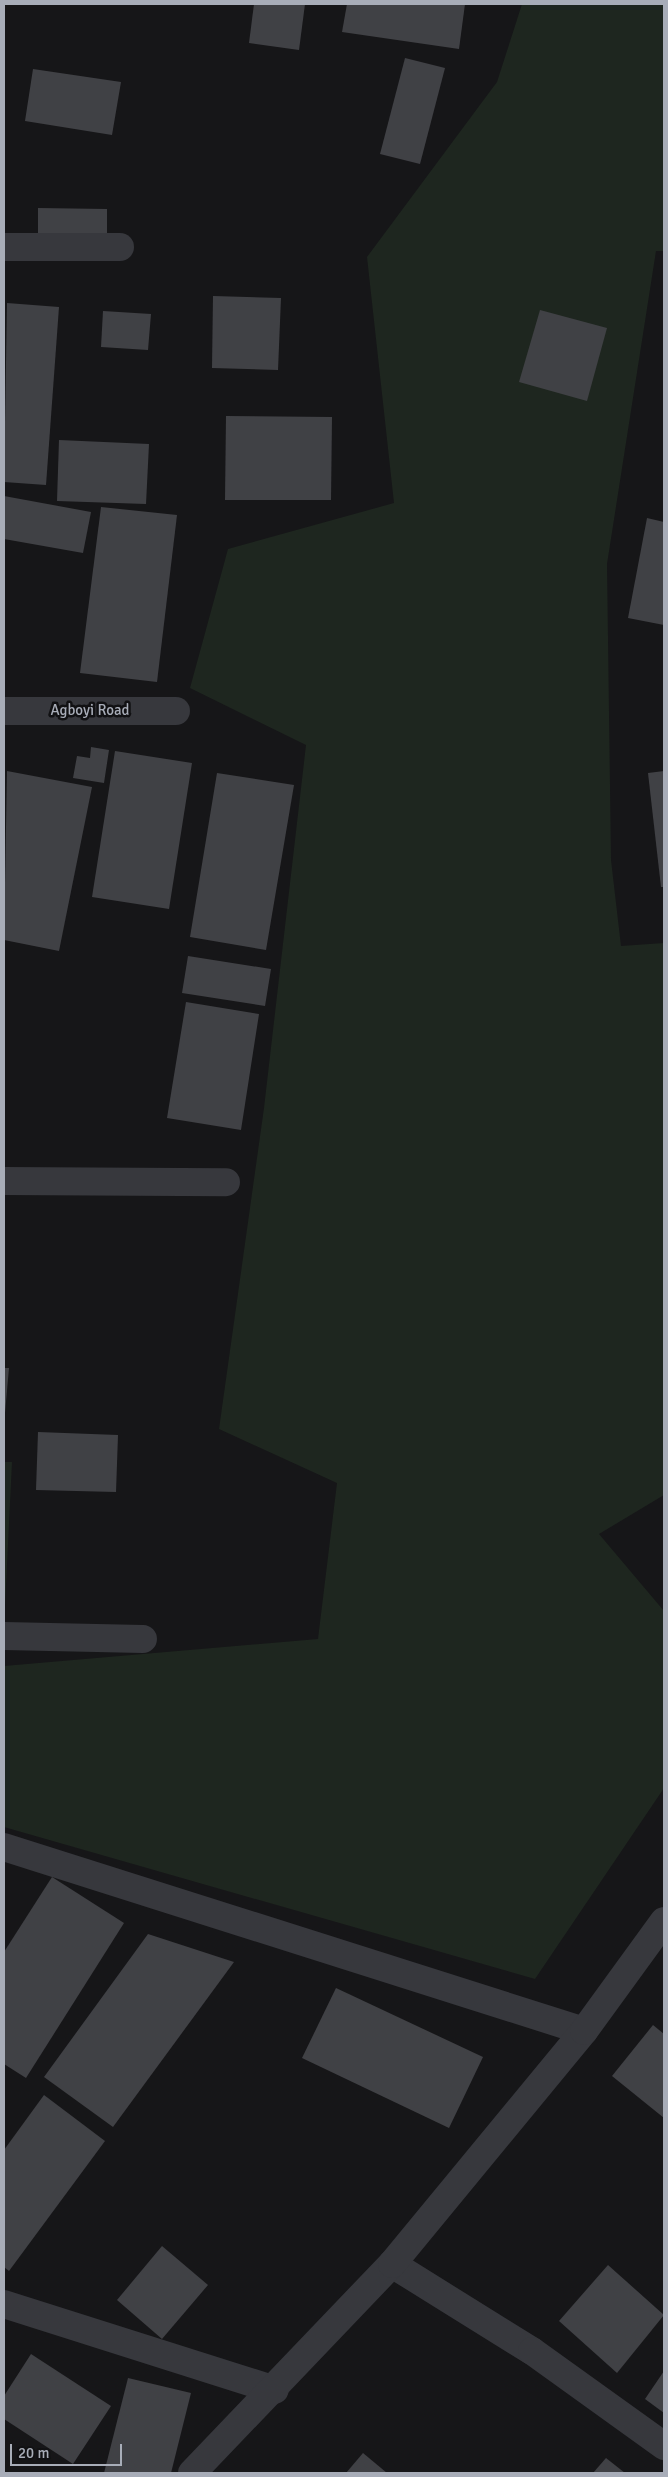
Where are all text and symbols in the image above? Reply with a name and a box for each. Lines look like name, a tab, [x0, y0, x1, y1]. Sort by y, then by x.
street label: Agboyi Road	[50, 702, 130, 720]
scale bar	[12, 2434, 125, 2466]
text: 20 m	[18, 2444, 49, 2462]

